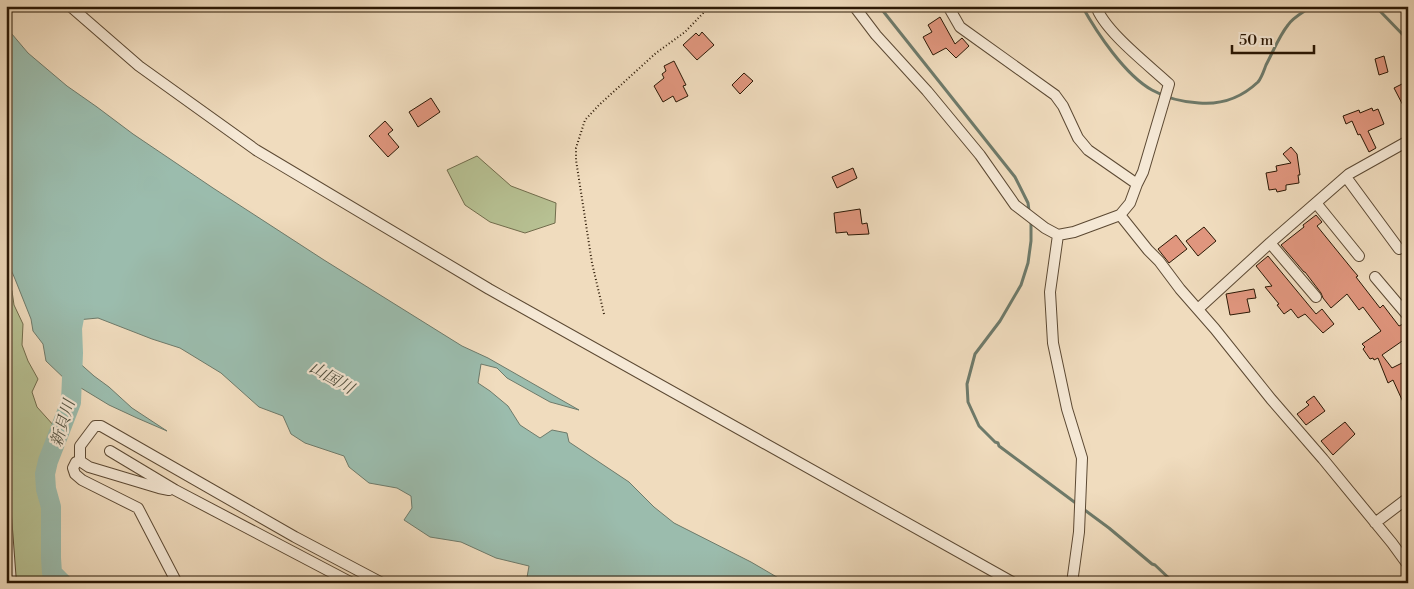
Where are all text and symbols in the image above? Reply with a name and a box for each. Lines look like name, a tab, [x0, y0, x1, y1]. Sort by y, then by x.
scale bar	[1232, 22, 1314, 54]
text: 50 m	[1239, 31, 1273, 50]
water label: 山国川	[306, 357, 359, 400]
water label: 新貝川	[46, 396, 80, 449]

